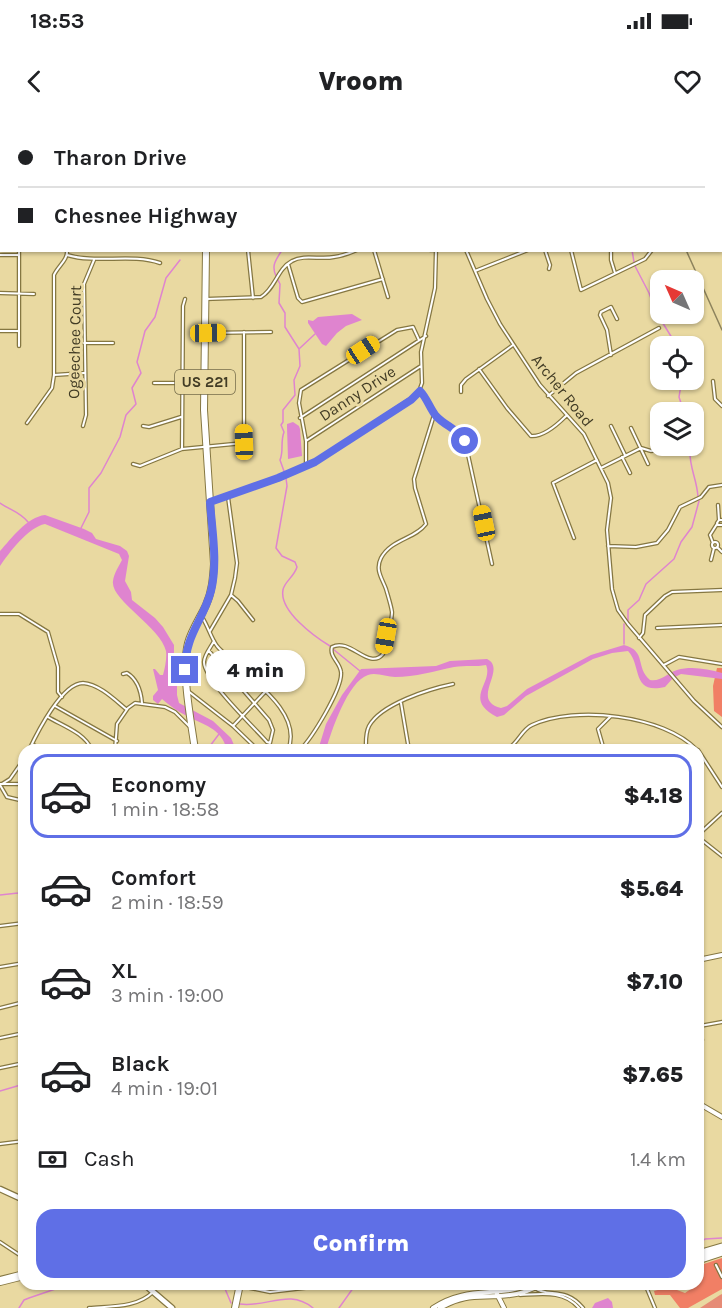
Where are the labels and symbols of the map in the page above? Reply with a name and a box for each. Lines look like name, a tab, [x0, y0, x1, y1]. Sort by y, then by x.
north arrow	[650, 270, 704, 324]
street label: Ogeechee Court	[64, 285, 85, 399]
car	[190, 324, 226, 342]
car	[343, 333, 383, 367]
street label: Archer Road	[528, 350, 598, 430]
street label: Danny Drive	[315, 362, 399, 425]
road number: US 221	[175, 370, 235, 394]
car	[234, 424, 254, 460]
route start	[451, 427, 478, 454]
car	[471, 504, 497, 542]
car	[374, 617, 398, 655]
callout: 4 min	[206, 649, 305, 691]
route end	[171, 656, 198, 683]

